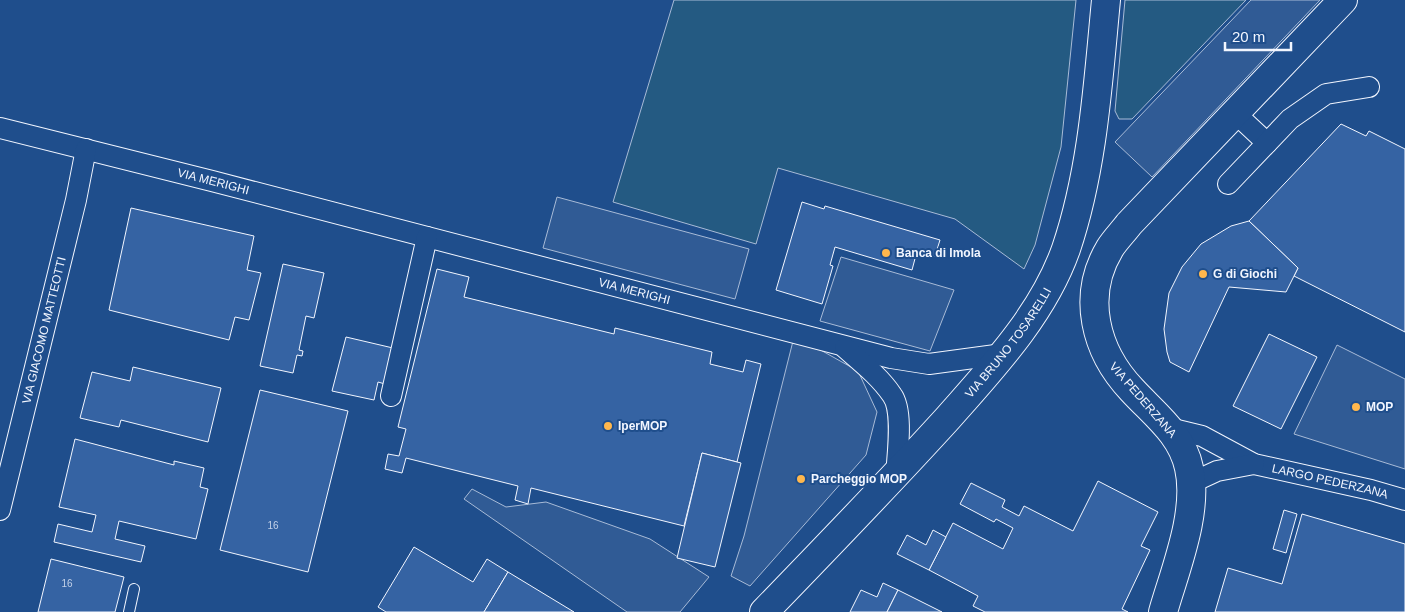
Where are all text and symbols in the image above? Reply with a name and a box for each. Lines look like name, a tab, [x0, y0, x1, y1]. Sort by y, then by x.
scale bar	[1225, 20, 1291, 52]
text: 20 m	[1232, 28, 1265, 45]
street label: VIA MERIGHI	[176, 166, 251, 197]
place label: Banca di Imola	[896, 246, 981, 260]
marker: Banca di Imola	[880, 247, 892, 259]
street label: VIA GIACOMO MATTEOTTI	[19, 255, 69, 405]
place label: G di Giochi	[1213, 267, 1277, 281]
marker: G di Giochi	[1197, 268, 1209, 280]
street label: VIA MERIGHI	[597, 275, 672, 307]
street label: VIA BRUNO TOSARELLI	[962, 285, 1054, 401]
street label: VIA PEDERZANA	[1106, 359, 1180, 441]
place label: MOP	[1366, 400, 1393, 414]
marker: MOP	[1350, 401, 1362, 413]
place label: IperMOP	[618, 419, 667, 433]
marker: IperMOP	[602, 420, 614, 432]
street label: LARGO PEDERZANA	[1271, 461, 1390, 502]
place label: Parcheggio MOP	[811, 472, 907, 486]
marker: Parcheggio MOP	[795, 473, 807, 485]
house number: 16	[267, 520, 279, 531]
house number: 16	[61, 578, 73, 589]

